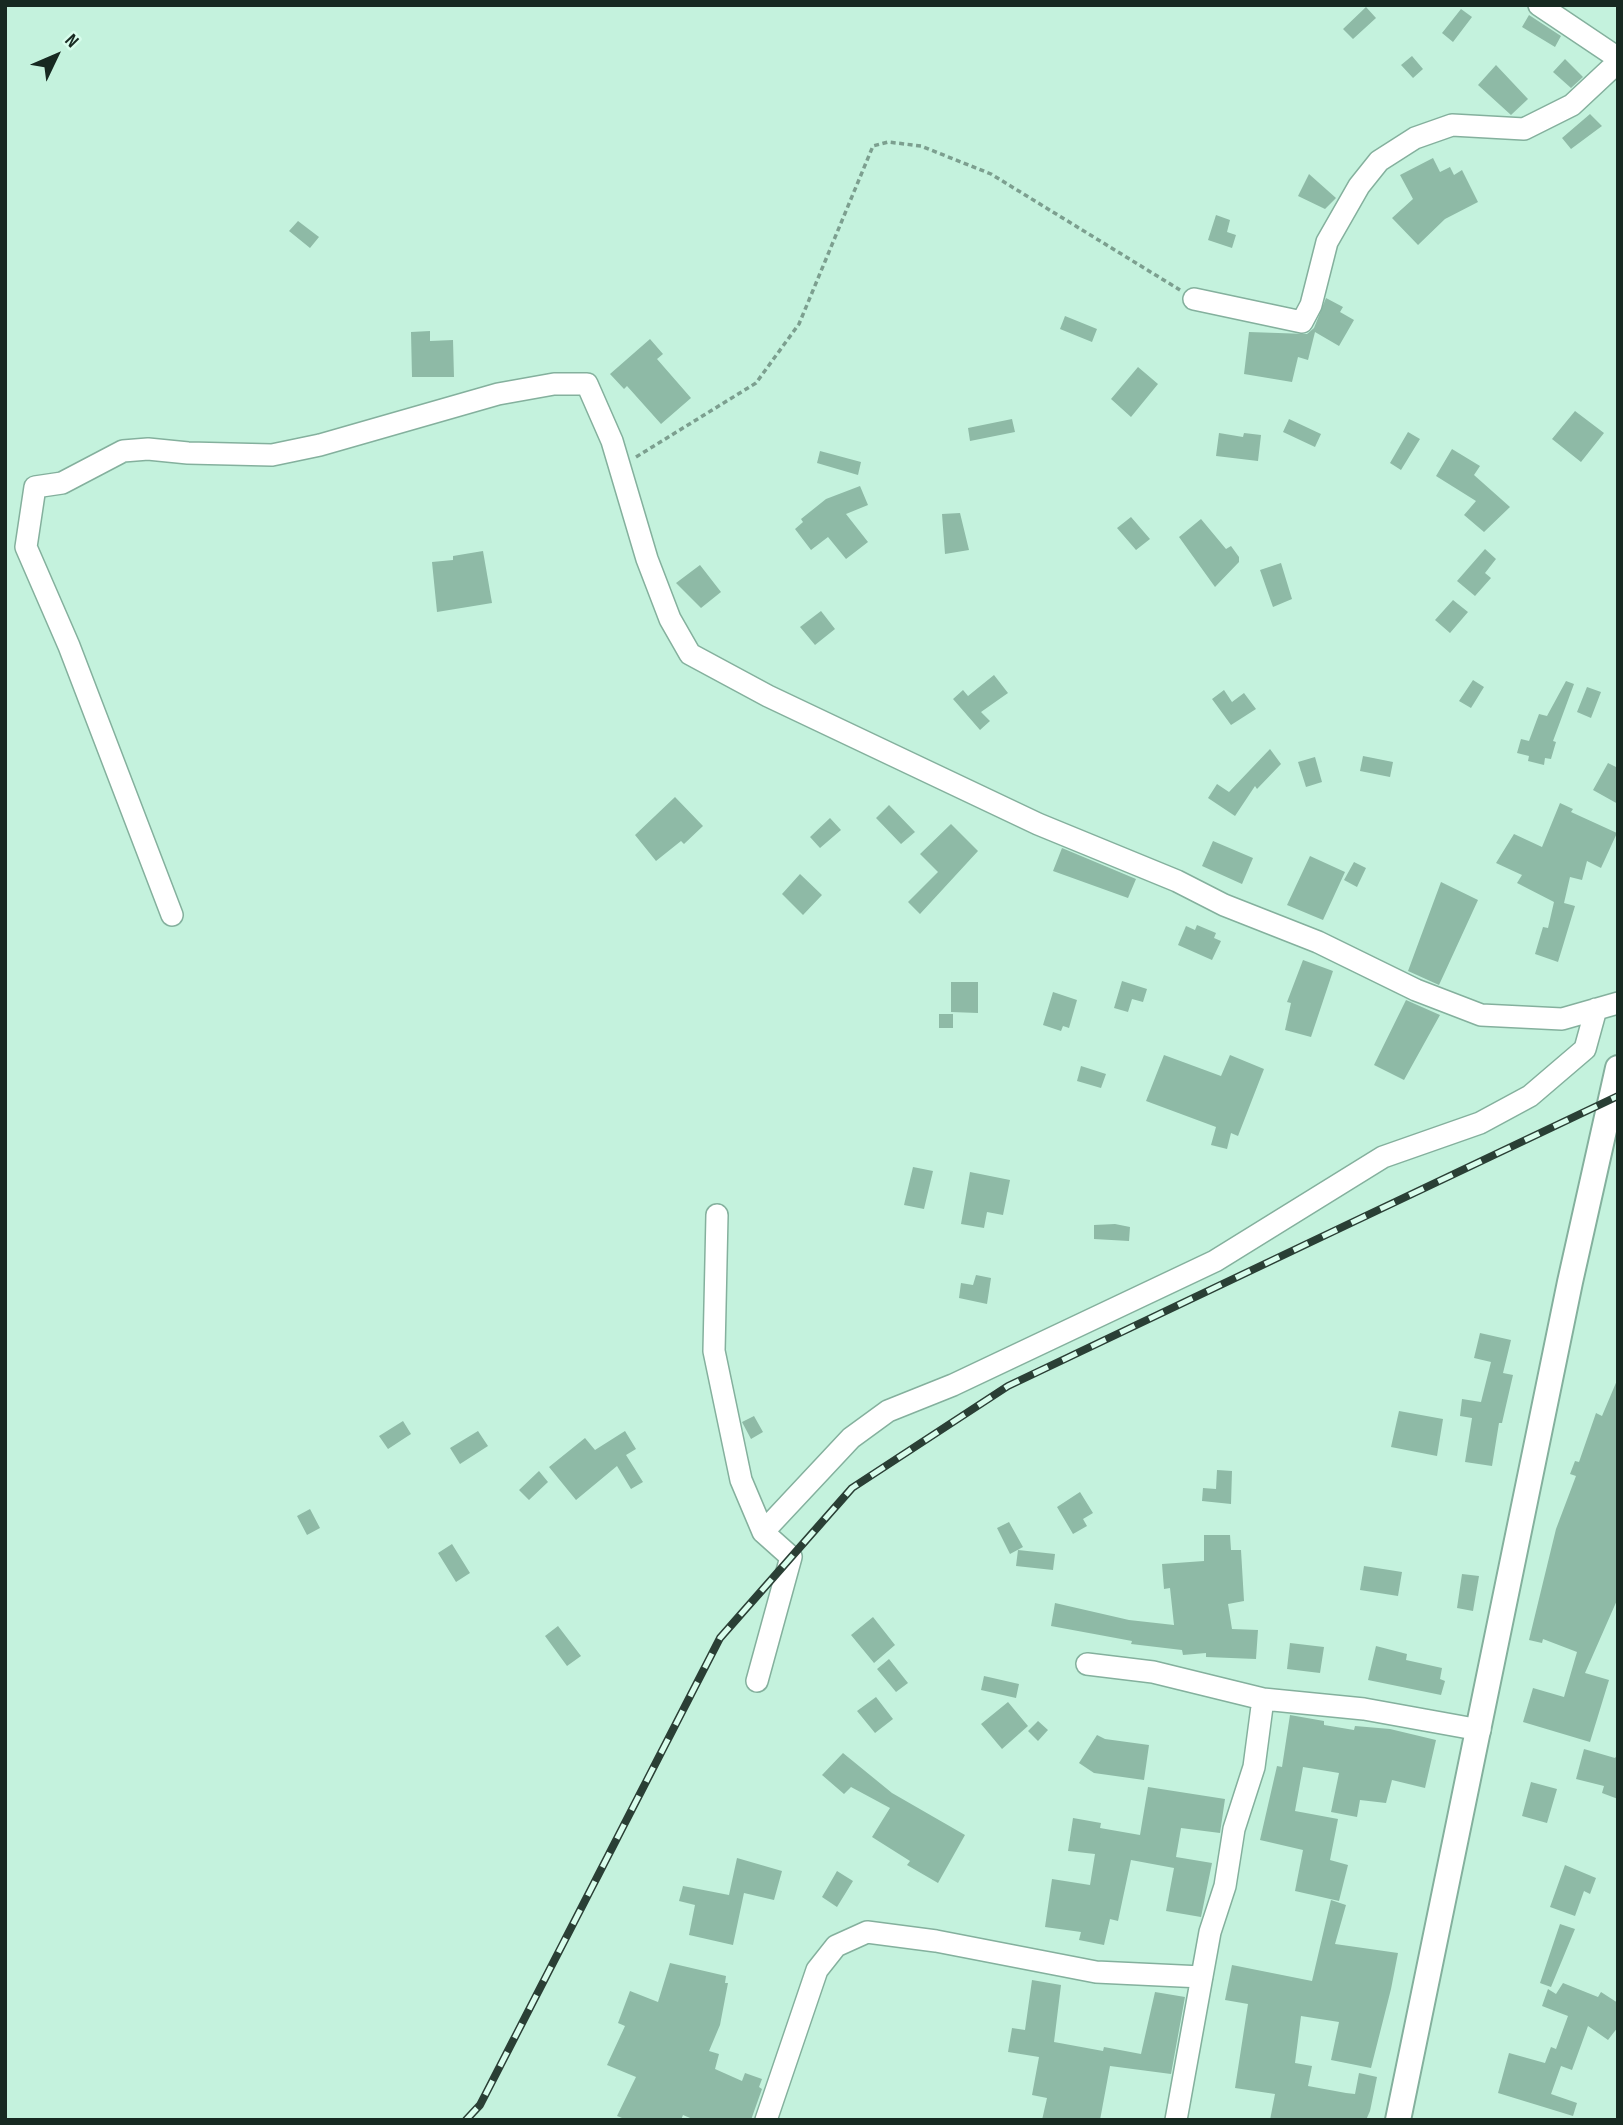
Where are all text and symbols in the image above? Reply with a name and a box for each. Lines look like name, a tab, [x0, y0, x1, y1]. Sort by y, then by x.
north arrow	[21, 21, 91, 91]
text: N	[60, 29, 83, 53]

